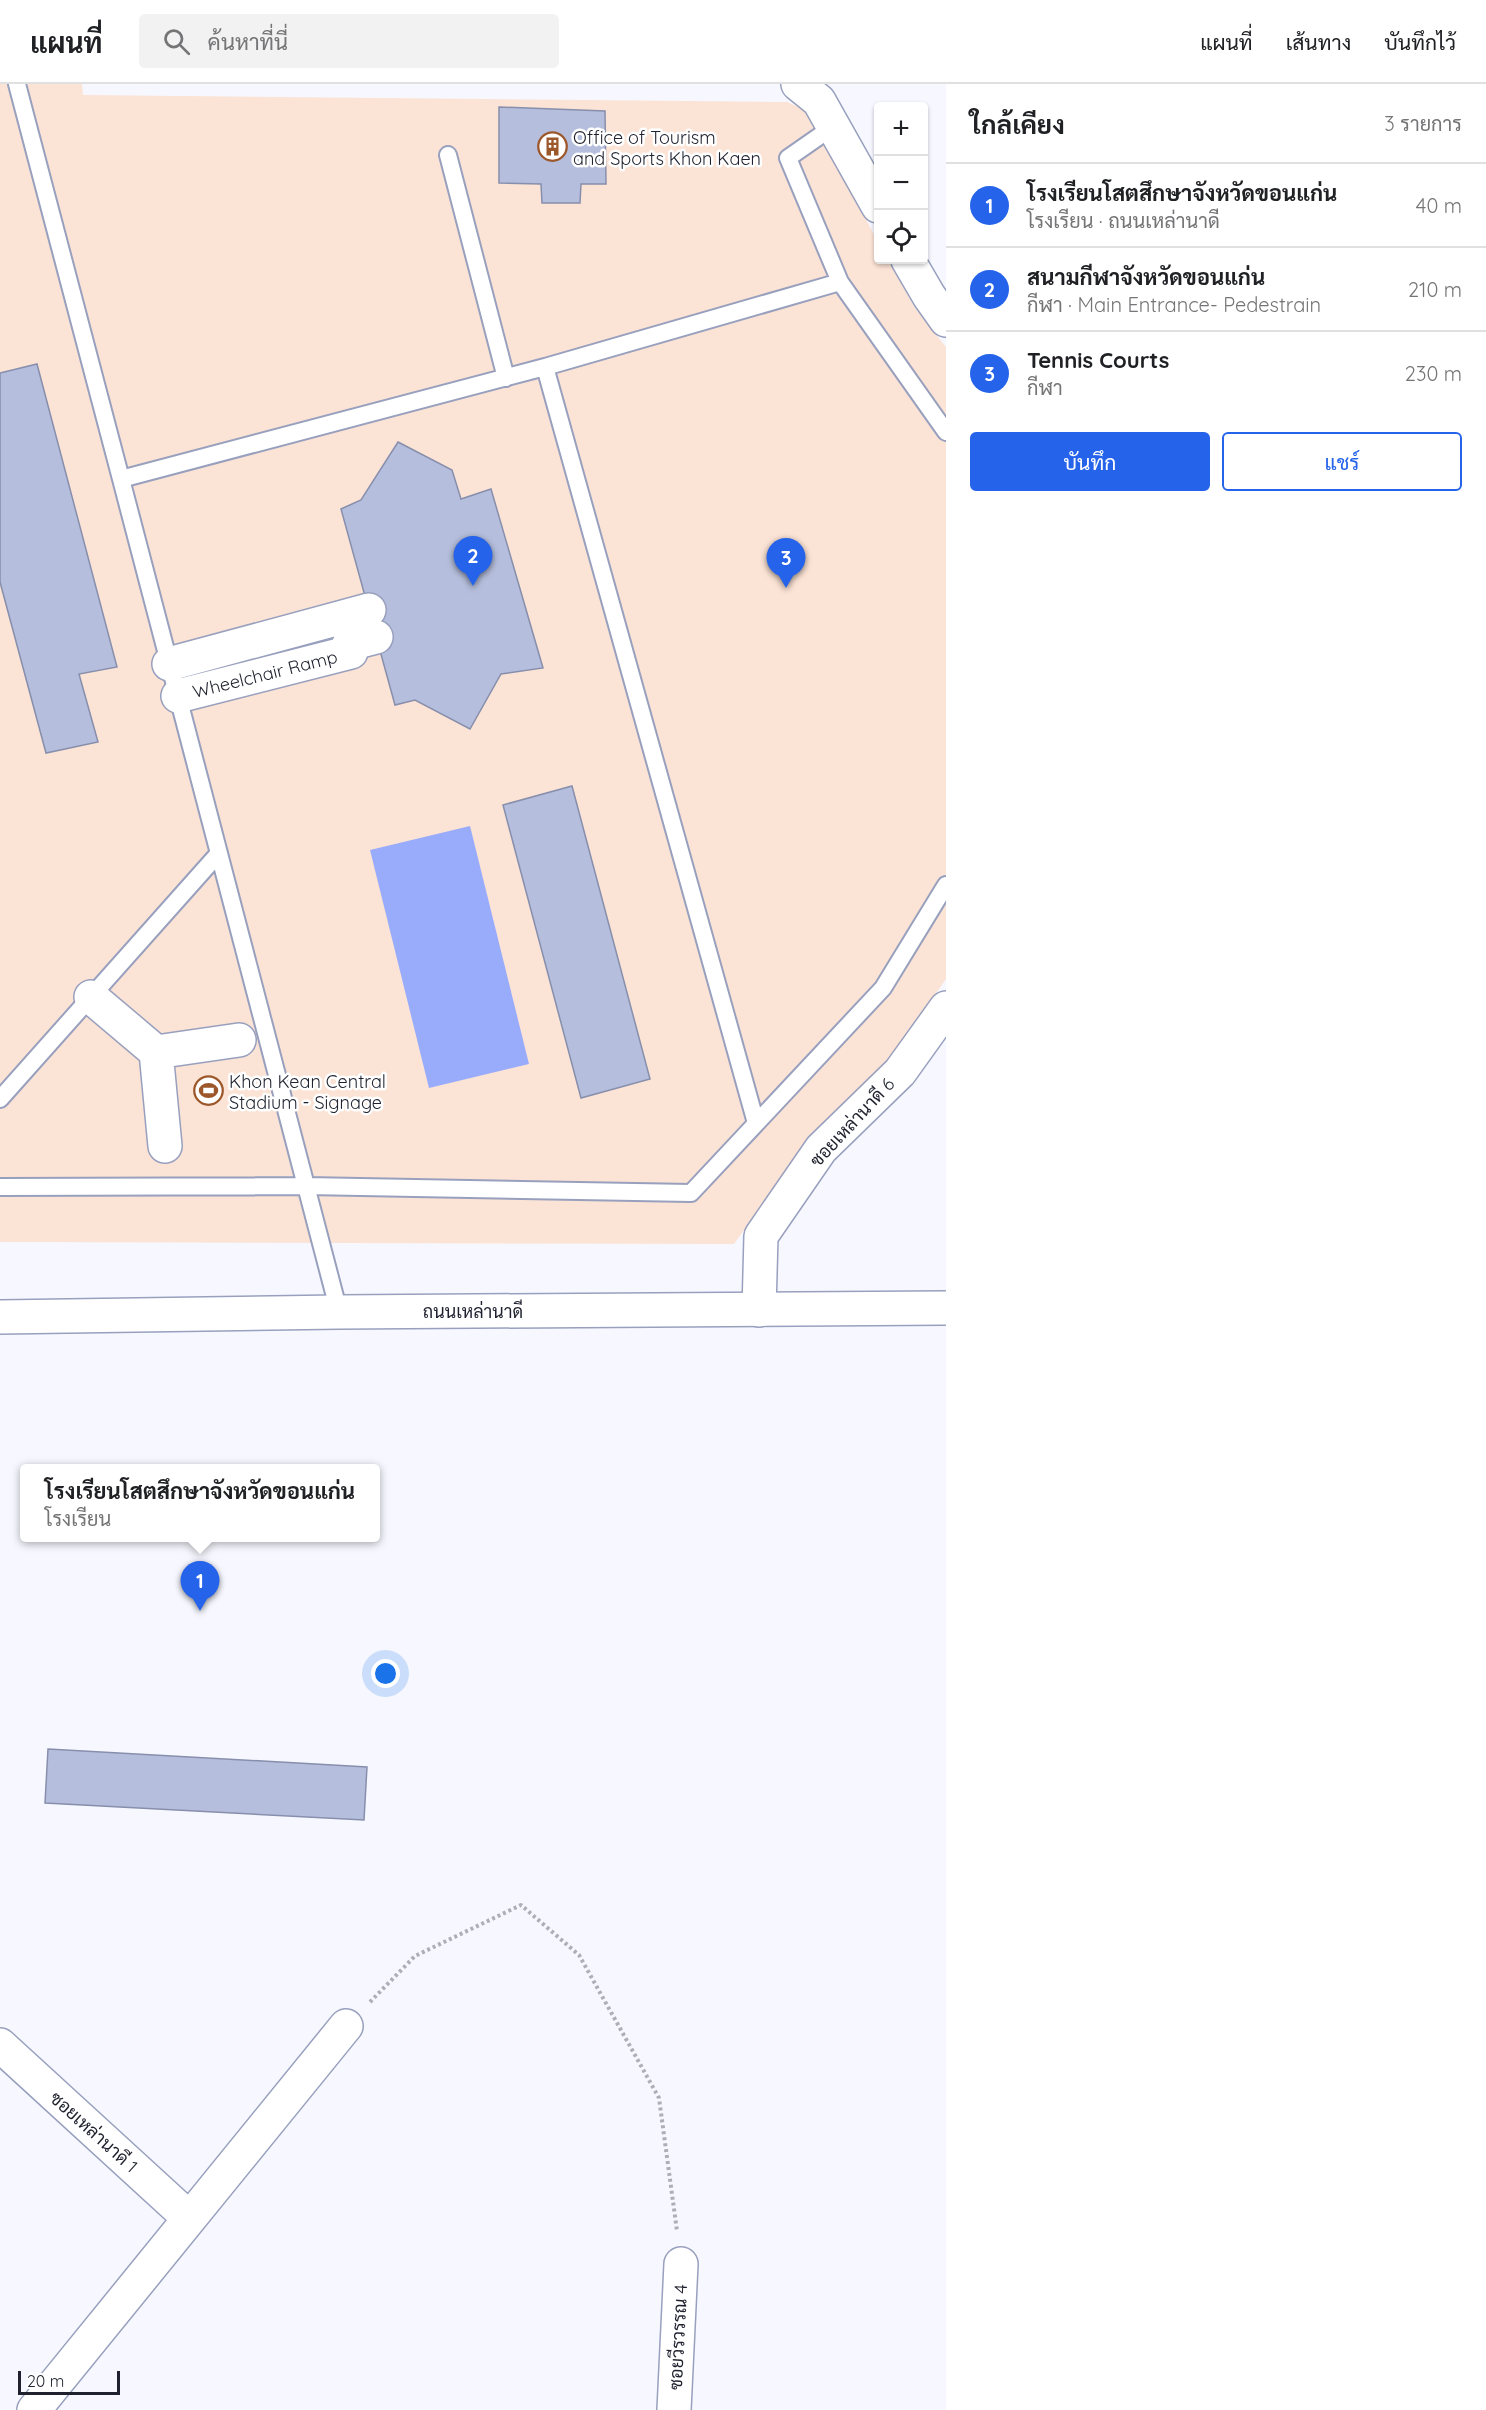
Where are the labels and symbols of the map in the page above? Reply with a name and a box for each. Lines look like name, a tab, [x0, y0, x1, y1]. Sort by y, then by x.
place label: Office of Tourism and Sports Khon Kaen	[573, 126, 761, 170]
building icon: Office of Tourism and Sports Khon Kaen	[536, 131, 568, 163]
pin: 2	[454, 536, 492, 586]
pin: 3	[766, 538, 806, 588]
street label: Wheelchair Ramp	[190, 645, 340, 703]
place label: Khon Kean Central Stadium - Signage	[229, 1070, 386, 1114]
street label: ซอยเหล่านาดี 6	[804, 1072, 899, 1171]
sports icon: Khon Kean Central Stadium - Signage	[192, 1075, 224, 1107]
street label: ถนนเหล่านาดี	[423, 1299, 523, 1323]
pin: 1	[180, 1562, 220, 1611]
your location	[371, 1659, 400, 1688]
street label: ซอยเหล่านาดี 1	[45, 2086, 143, 2178]
street label: ซอยวีรวรรณ 4	[663, 2283, 692, 2390]
scale bar	[18, 2368, 120, 2396]

